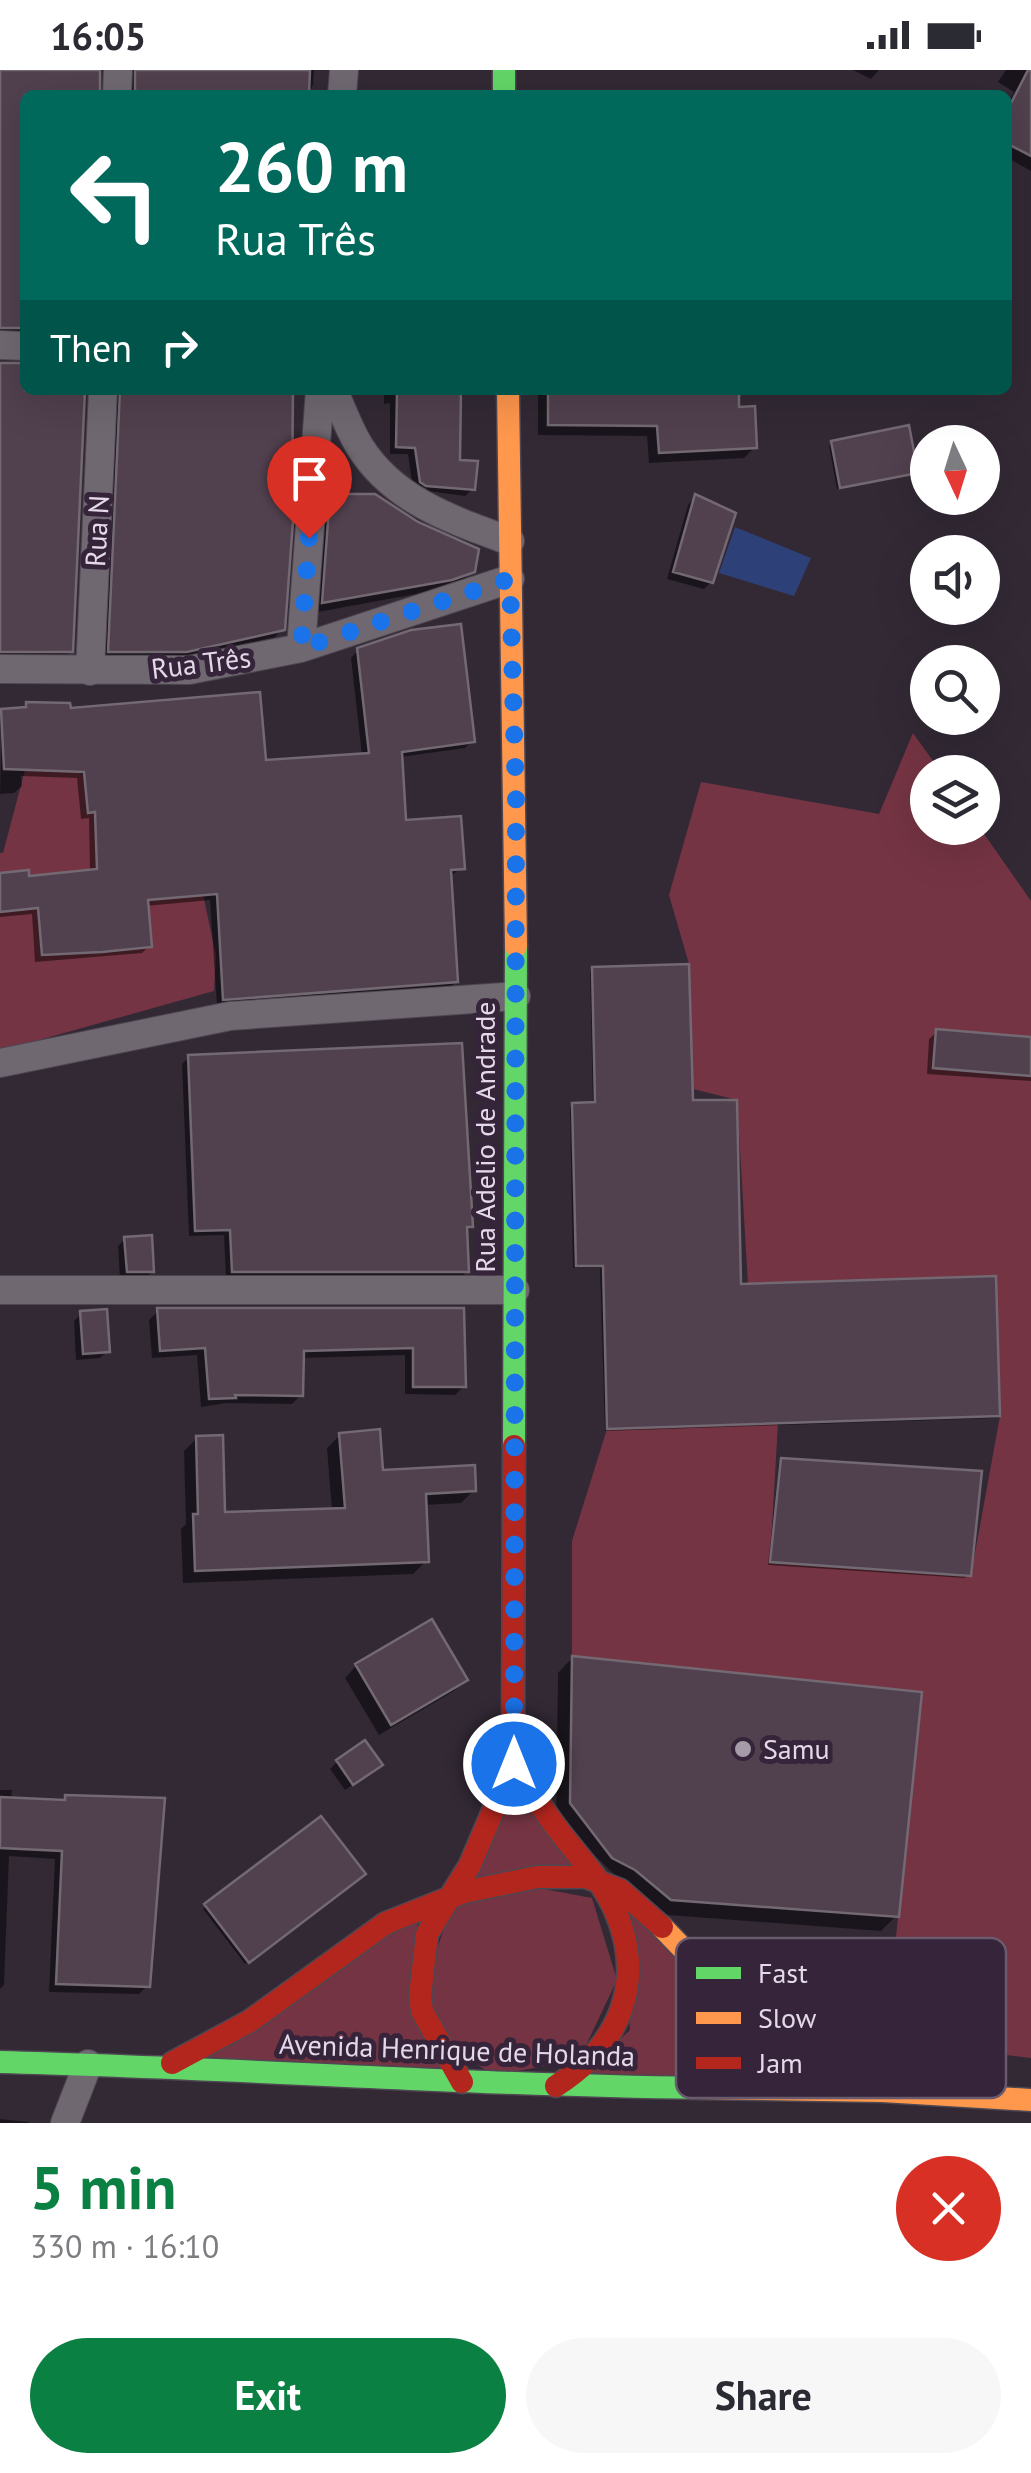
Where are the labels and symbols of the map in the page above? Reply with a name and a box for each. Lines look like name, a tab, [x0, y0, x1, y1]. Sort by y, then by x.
north arrow	[910, 425, 1000, 515]
pin	[267, 436, 352, 539]
street label: Rua N	[76, 494, 117, 568]
street label: Rua Três	[149, 638, 253, 687]
street label: Rua Adelio de Andrade	[466, 1001, 503, 1273]
position arrow	[462, 1712, 566, 1816]
place label: Samu	[763, 1730, 830, 1767]
marker: Samu	[732, 1738, 754, 1760]
legend	[676, 1938, 1006, 2098]
text: Fast	[758, 1954, 808, 1991]
text: Slow	[758, 1999, 817, 2036]
street label: Avenida Henrique de Holanda	[278, 2025, 636, 2074]
text: Jam	[757, 2044, 803, 2081]

